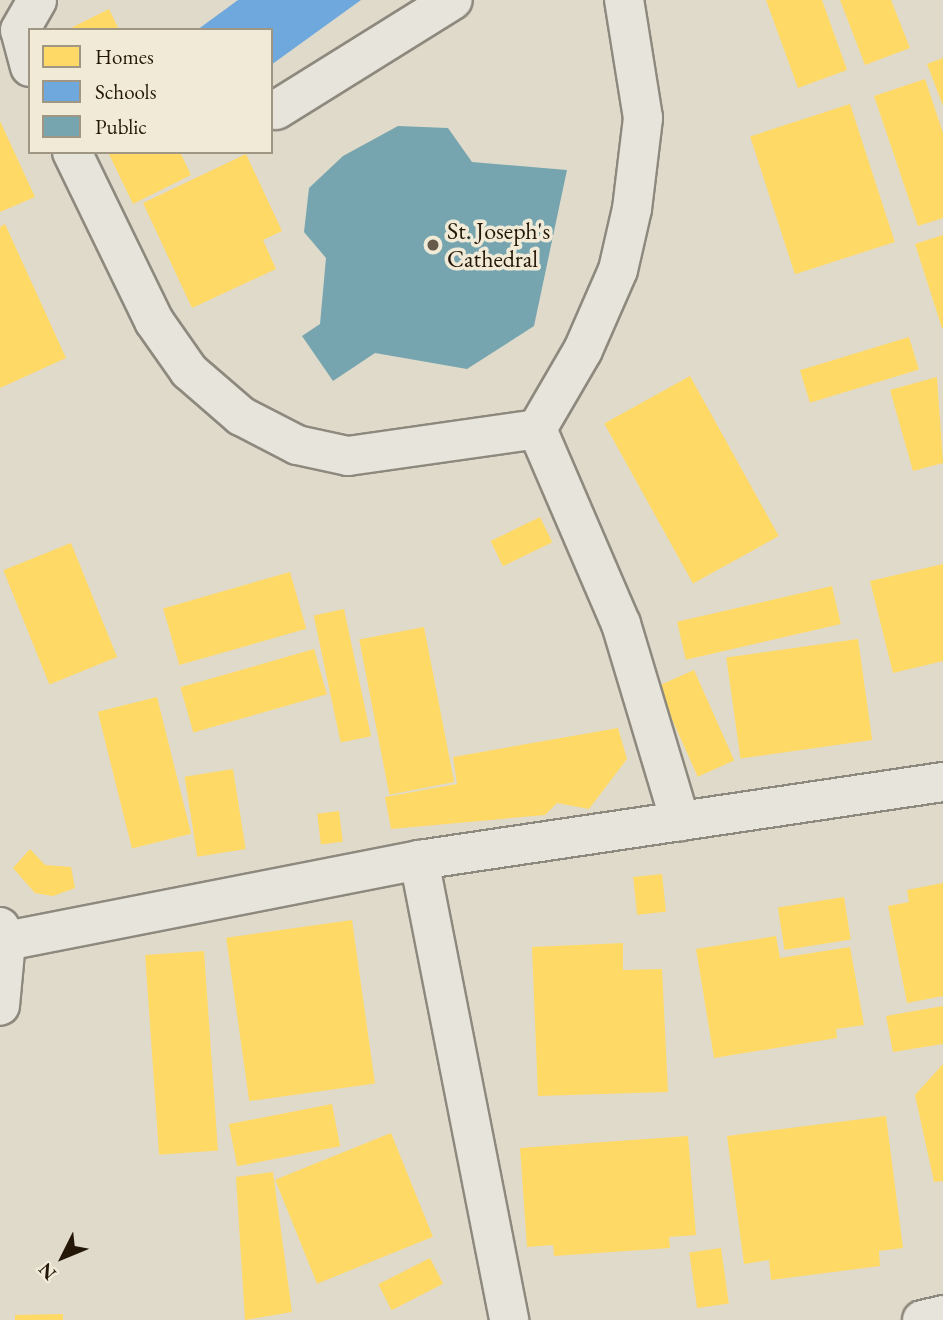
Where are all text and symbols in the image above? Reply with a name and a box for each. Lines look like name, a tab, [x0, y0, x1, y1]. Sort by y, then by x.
legend	[28, 28, 273, 154]
text: Homes	[95, 43, 154, 70]
text: Schools	[95, 78, 156, 105]
text: Public	[95, 113, 147, 140]
place label: St. Joseph's Cathedral	[447, 217, 550, 273]
marker: St. Joseph's Cathedral	[425, 237, 441, 253]
north arrow	[28, 1222, 98, 1292]
text: N	[33, 1258, 62, 1286]

